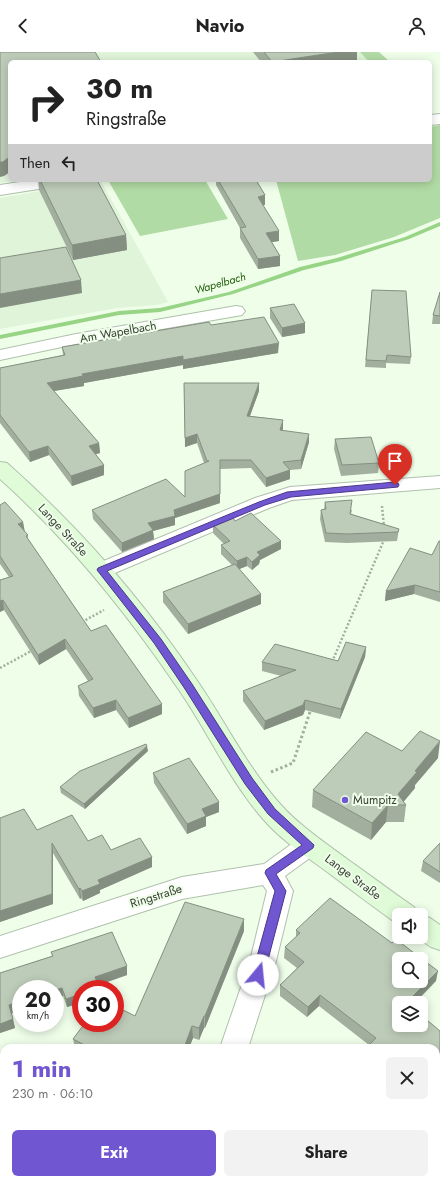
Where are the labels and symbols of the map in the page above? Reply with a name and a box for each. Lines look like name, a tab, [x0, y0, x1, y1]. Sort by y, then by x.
water label: Wapelbach	[193, 268, 248, 298]
street label: Am Wapelbach	[78, 316, 158, 348]
pin	[378, 444, 412, 485]
street label: Lange Straße	[34, 500, 92, 560]
place label: Mumpitz	[353, 791, 397, 809]
marker: Mumpitz	[340, 795, 350, 805]
street label: Lange Straße	[321, 850, 385, 904]
street label: Ringstraße	[128, 880, 184, 912]
position arrow	[237, 954, 279, 996]
speed limit sign: 30	[72, 980, 124, 1032]

